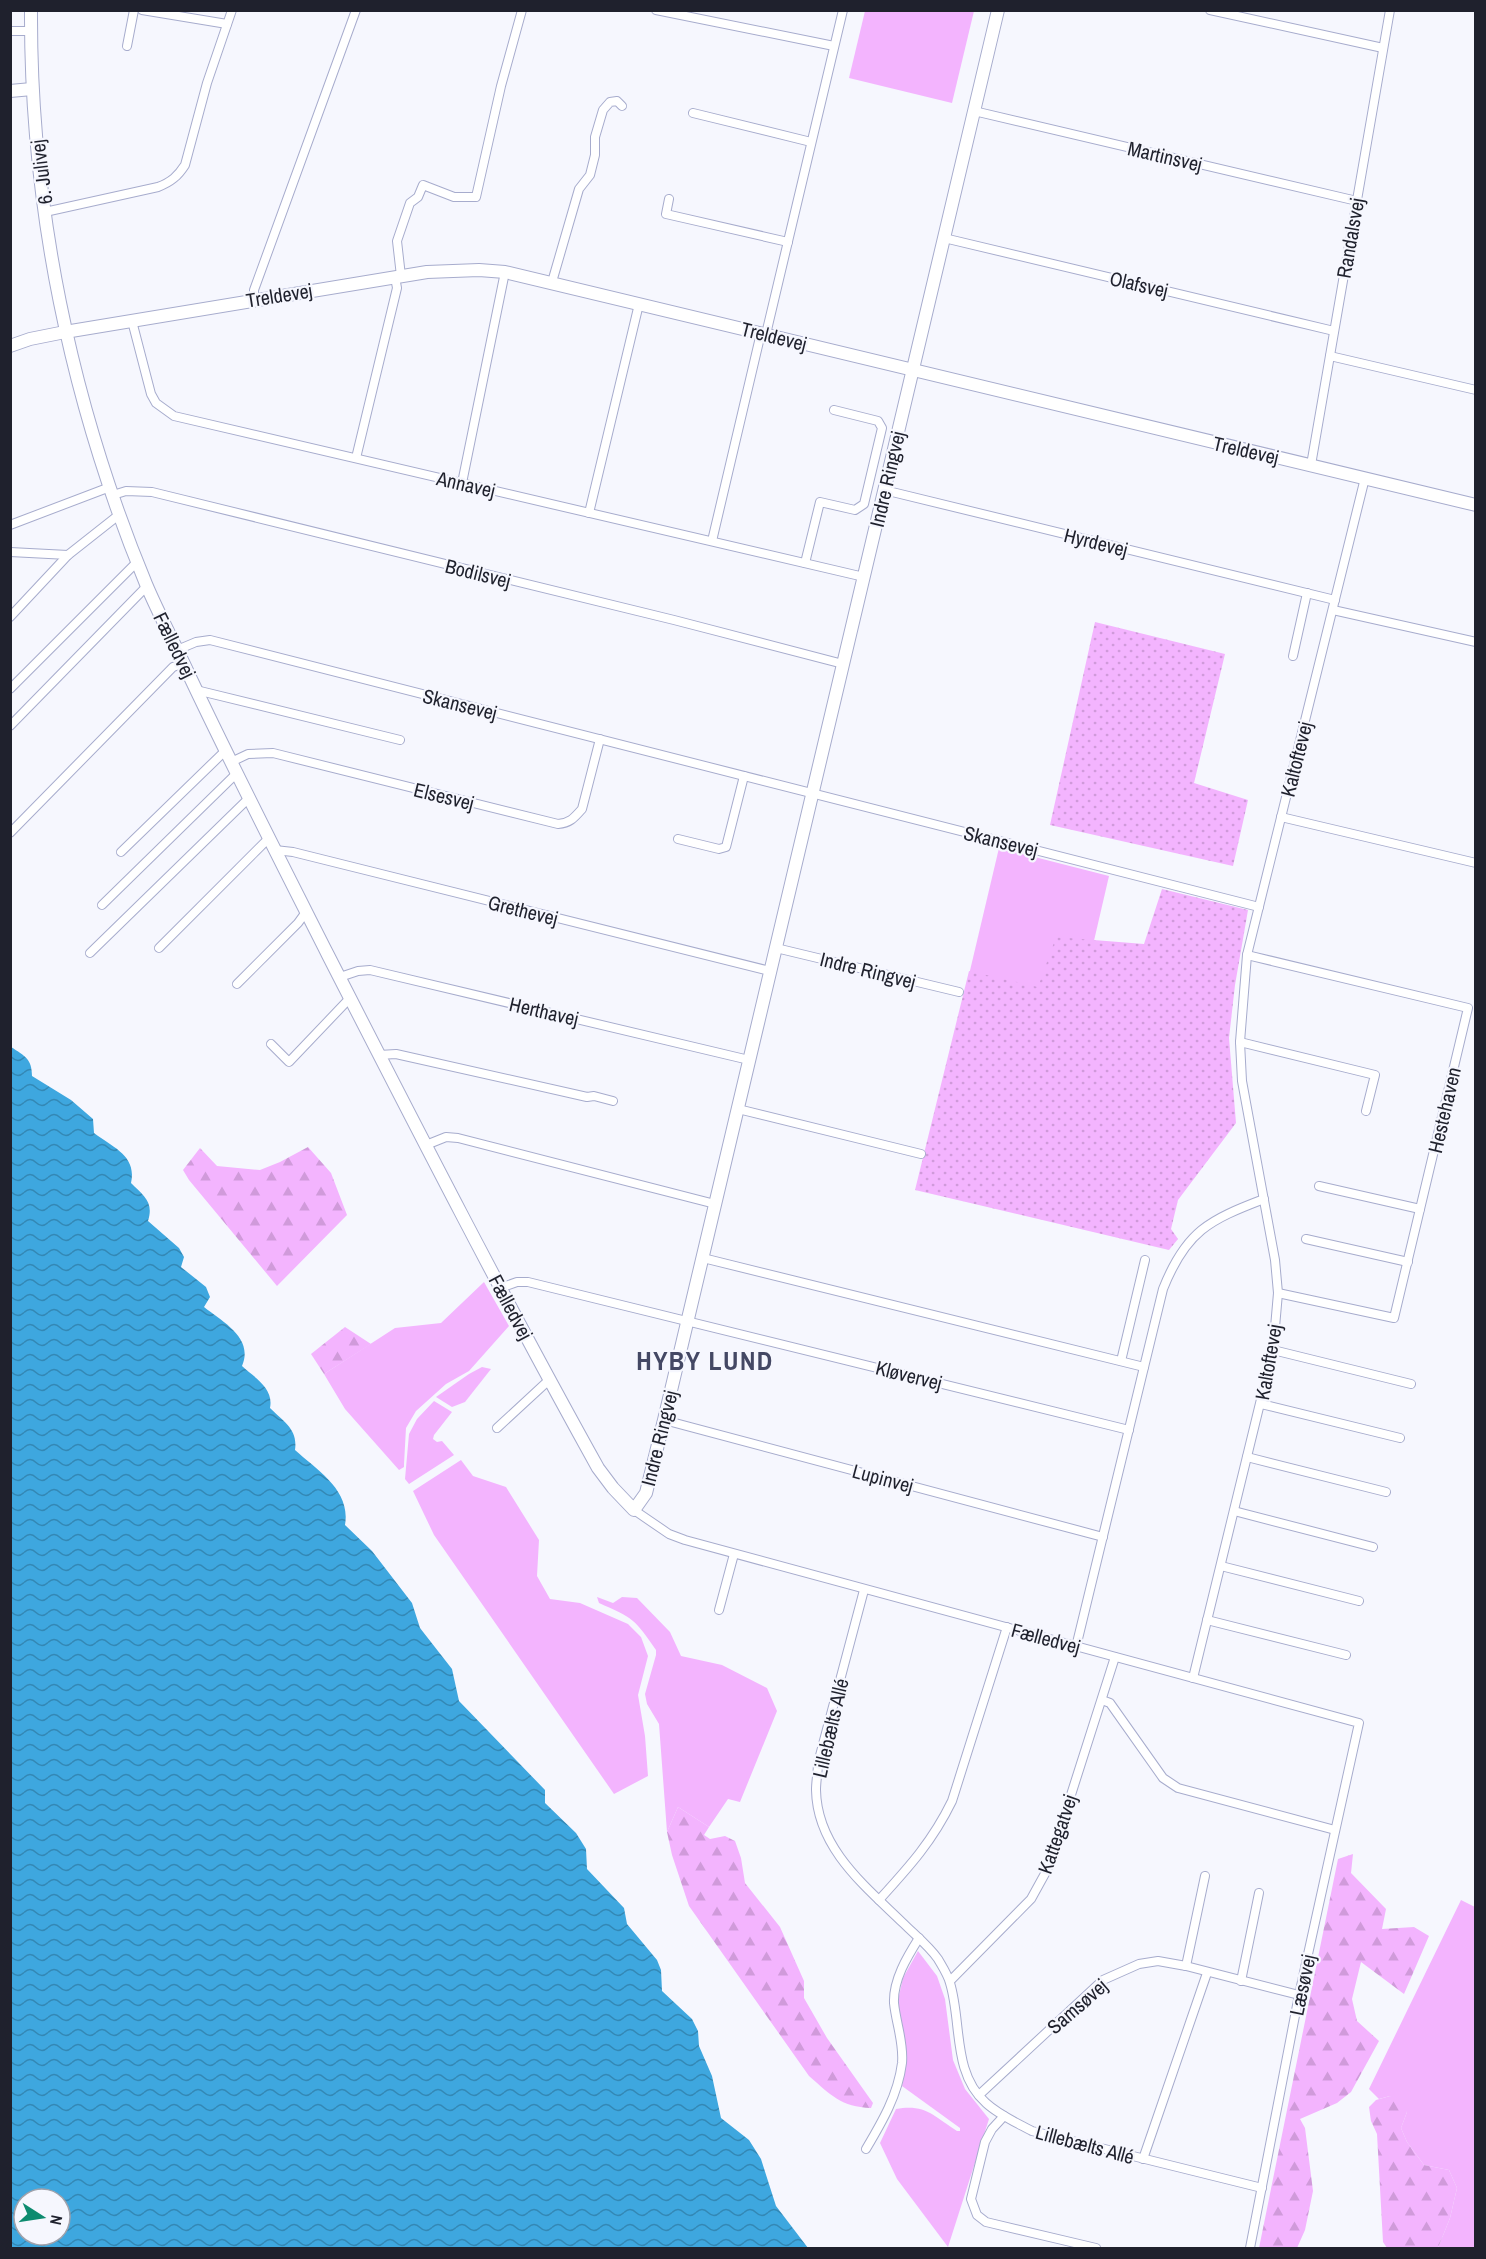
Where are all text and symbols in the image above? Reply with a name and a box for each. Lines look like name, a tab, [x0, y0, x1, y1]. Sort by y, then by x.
street label: Martinsvej	[1125, 134, 1205, 178]
street label: 6. Julivej	[24, 138, 58, 206]
street label: Randalsvej	[1330, 196, 1370, 280]
street label: Olafsvej	[1107, 264, 1171, 304]
street label: Treldevej	[244, 276, 314, 314]
street label: Treldevej	[738, 315, 810, 357]
street label: Indre Ringvej	[863, 428, 911, 530]
street label: Treldevej	[1210, 429, 1282, 471]
street label: Annavej	[433, 464, 498, 504]
street label: Hyrdevej	[1061, 521, 1131, 563]
street label: Bodilsvej	[442, 552, 514, 594]
street label: Fælledvej	[147, 607, 203, 683]
street label: Skansevej	[420, 682, 500, 726]
street label: Kaltoftevej	[1274, 719, 1318, 799]
street label: Elsesvej	[411, 776, 477, 816]
street label: Skansevej	[961, 819, 1041, 863]
street label: Grethevej	[485, 888, 561, 932]
street label: Indre Ringvej	[817, 945, 919, 995]
street label: Herthavej	[507, 990, 581, 1032]
street label: Hestehaven	[1421, 1064, 1467, 1156]
street label: Fælledvej	[483, 1270, 539, 1344]
street label: Kaltoftevej	[1248, 1322, 1288, 1402]
district label: HYBY LUND	[636, 1343, 774, 1378]
street label: Kløvervej	[873, 1354, 945, 1396]
street label: Indre Ringvej	[634, 1387, 684, 1489]
street label: Lupinvej	[850, 1457, 916, 1499]
street label: Fælledvej	[1009, 1616, 1083, 1660]
street label: Lillebælts Allé	[805, 1676, 855, 1780]
street label: Kattegatvej	[1031, 1791, 1083, 1877]
street label: Læsøvej	[1282, 1952, 1322, 2018]
street label: Samsøvej	[1041, 1972, 1113, 2040]
street label: Lillebælts Allé	[1033, 2118, 1137, 2170]
north arrow	[12, 2187, 72, 2247]
text: N	[45, 2213, 68, 2227]

